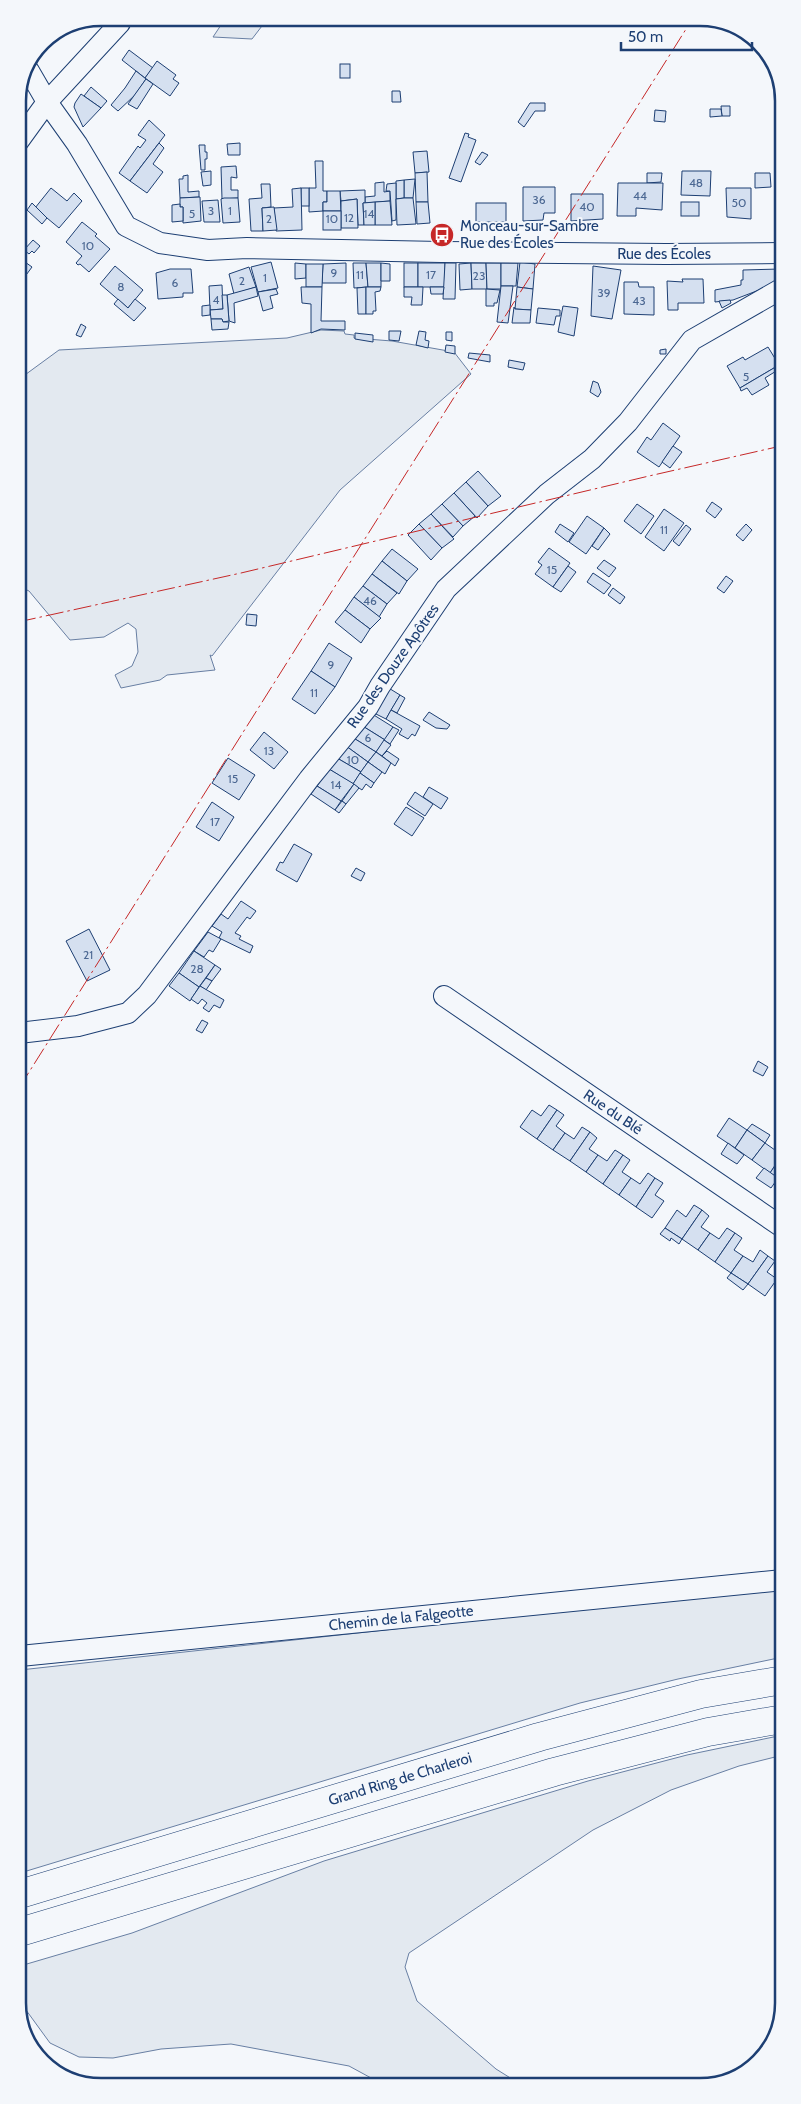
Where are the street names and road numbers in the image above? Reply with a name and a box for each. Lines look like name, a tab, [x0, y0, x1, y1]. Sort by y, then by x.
street label: Rue des Écoles	[617, 244, 711, 263]
street label: Rue des Douze Apôtres	[343, 600, 443, 732]
street label: Rue du Blé	[580, 1086, 646, 1138]
street label: Chemin de la Falgeotte	[328, 1601, 475, 1635]
street label: Grand Ring de Charleroi	[326, 1749, 474, 1809]

